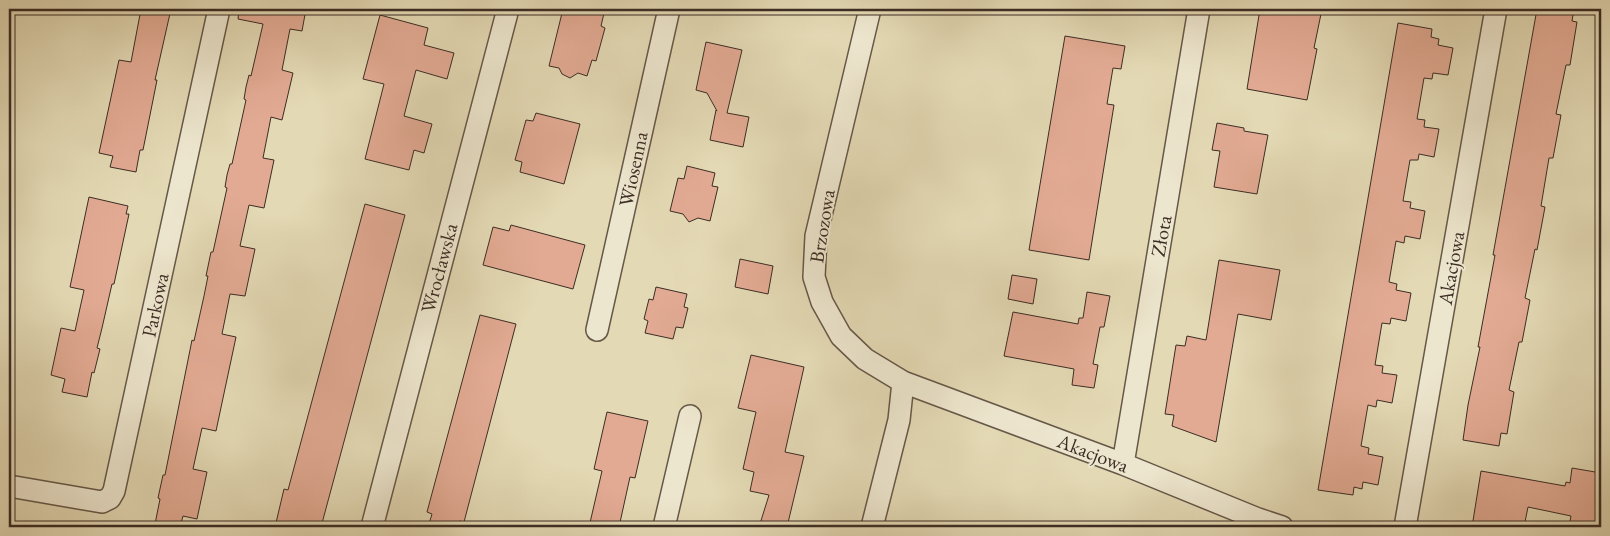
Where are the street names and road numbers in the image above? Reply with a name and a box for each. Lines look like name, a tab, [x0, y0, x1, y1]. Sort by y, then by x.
street label: Wiosenna	[612, 129, 654, 209]
street label: Brzozowa	[803, 187, 841, 265]
street label: Złota	[1145, 213, 1177, 259]
street label: Wrocławska	[415, 220, 463, 316]
street label: Akacjowa	[1432, 229, 1470, 308]
street label: Parkowa	[136, 270, 174, 340]
street label: Akacjowa	[1053, 427, 1132, 478]

